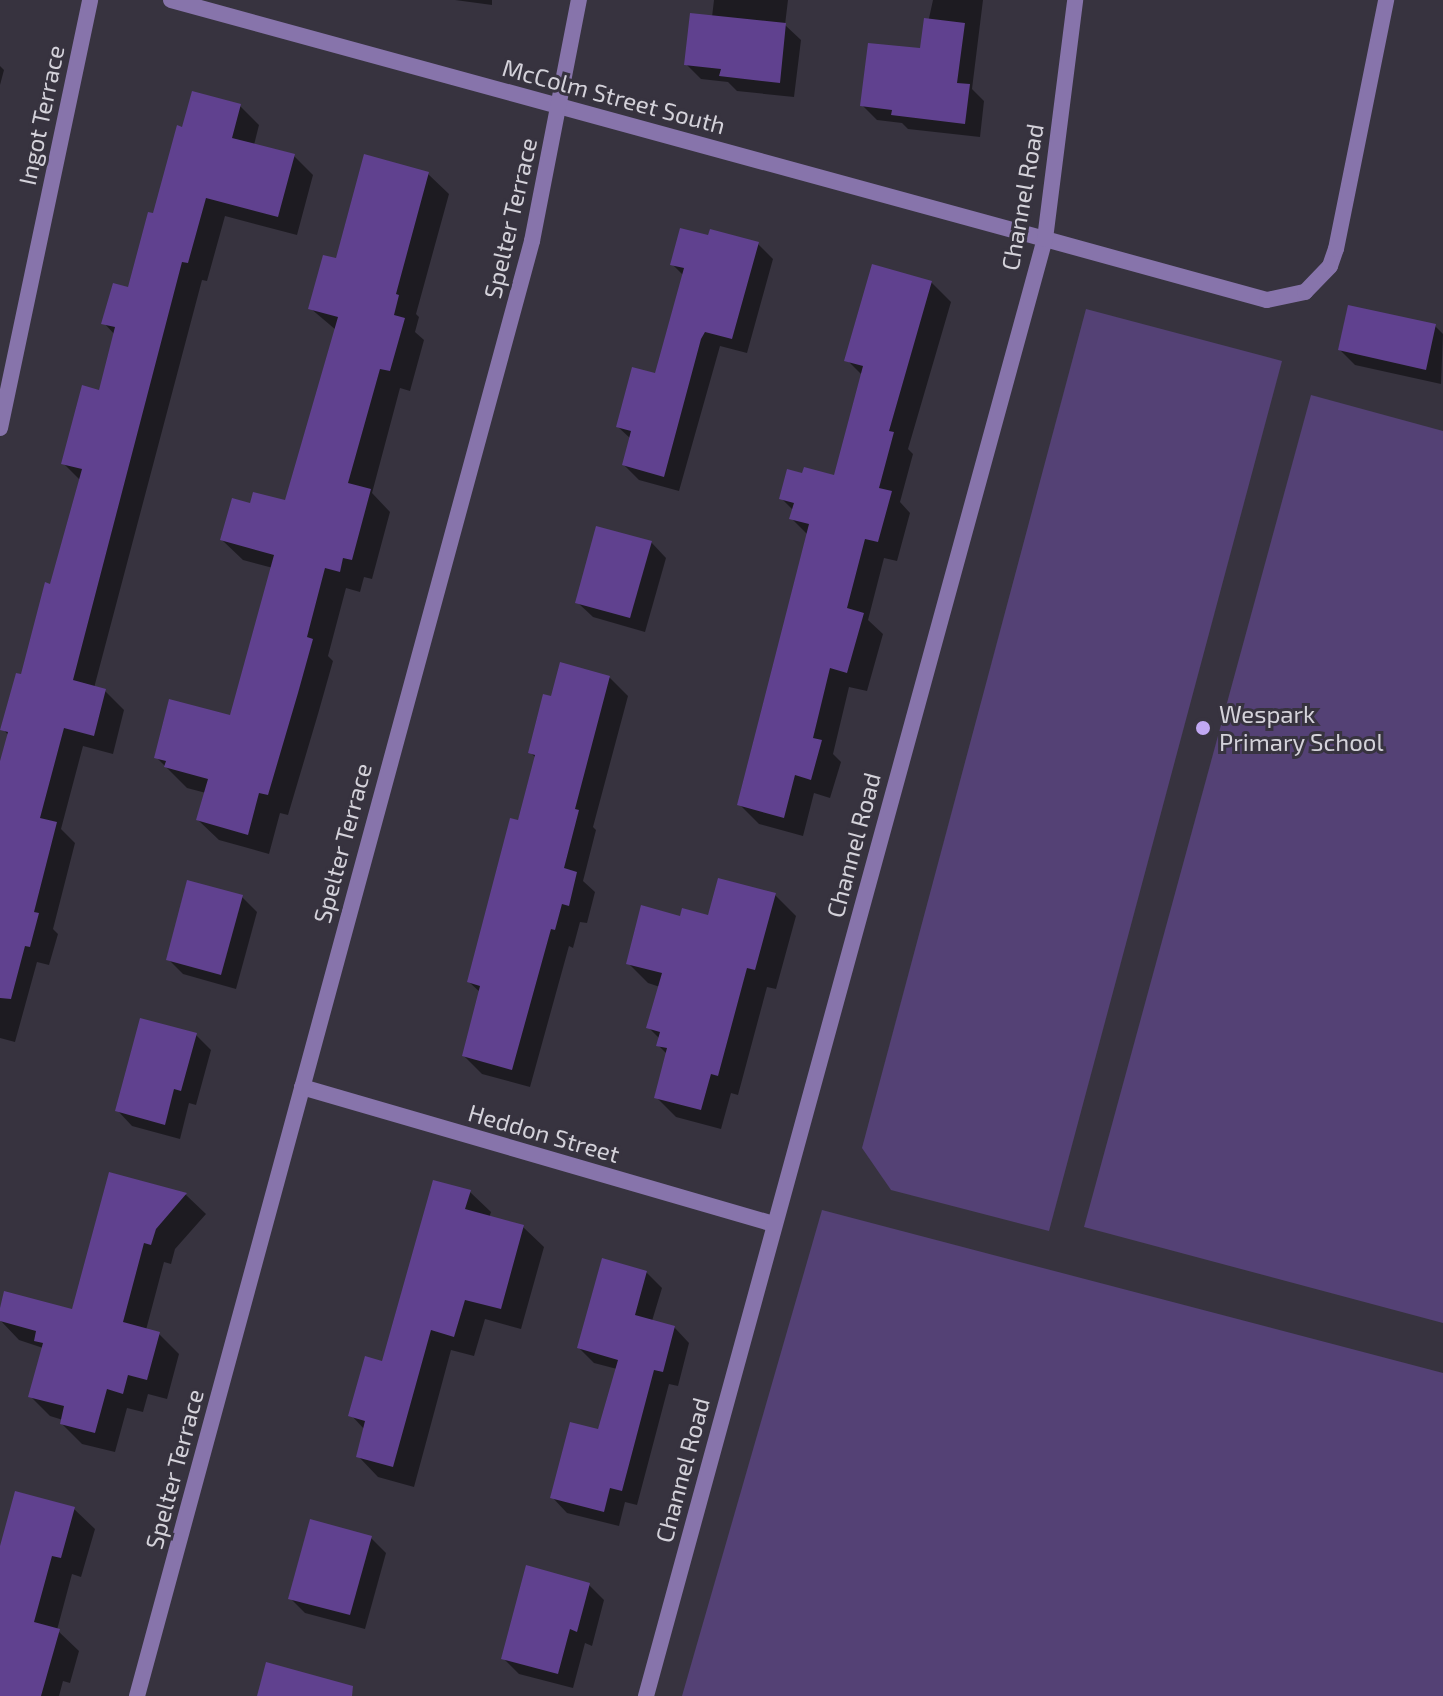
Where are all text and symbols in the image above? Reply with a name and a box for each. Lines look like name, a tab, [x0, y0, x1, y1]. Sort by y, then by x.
street label: Ingot Terrace	[12, 42, 70, 188]
street label: McColm Street South	[499, 52, 729, 140]
street label: Channel Road	[995, 121, 1049, 273]
street label: Spelter Terrace	[477, 134, 543, 302]
place label: Wespark Primary School	[1219, 700, 1384, 756]
marker: Wespark Primary School	[1194, 719, 1212, 737]
street label: Spelter Terrace	[307, 759, 377, 927]
street label: Channel Road	[820, 769, 886, 921]
street label: Heddon Street	[465, 1098, 623, 1168]
street label: Spelter Terrace	[139, 1385, 209, 1553]
street label: Channel Road	[649, 1394, 715, 1546]

